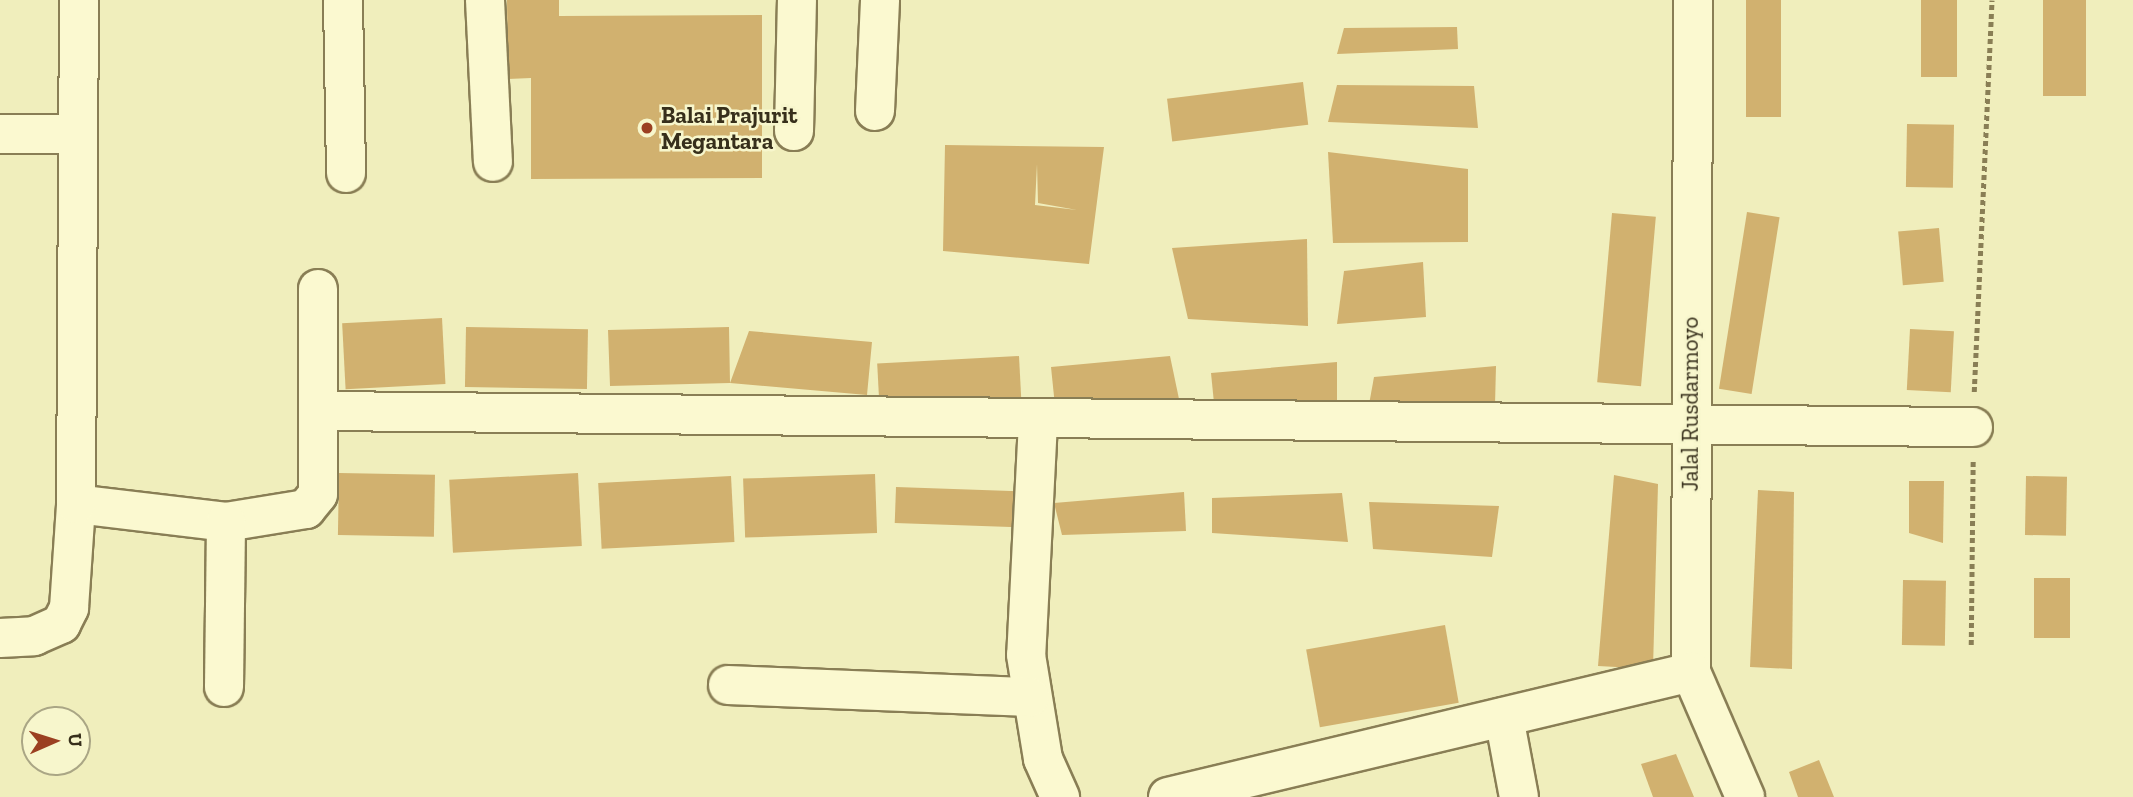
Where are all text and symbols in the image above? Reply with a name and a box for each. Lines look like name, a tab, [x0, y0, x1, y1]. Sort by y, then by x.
place label: Balai Prajurit Megantara	[661, 101, 797, 155]
marker: Balai Prajurit Megantara	[639, 120, 655, 136]
street label: Jalal Rusdarmoyo	[1676, 317, 1704, 491]
north arrow	[21, 706, 91, 776]
text: U	[64, 733, 87, 747]

